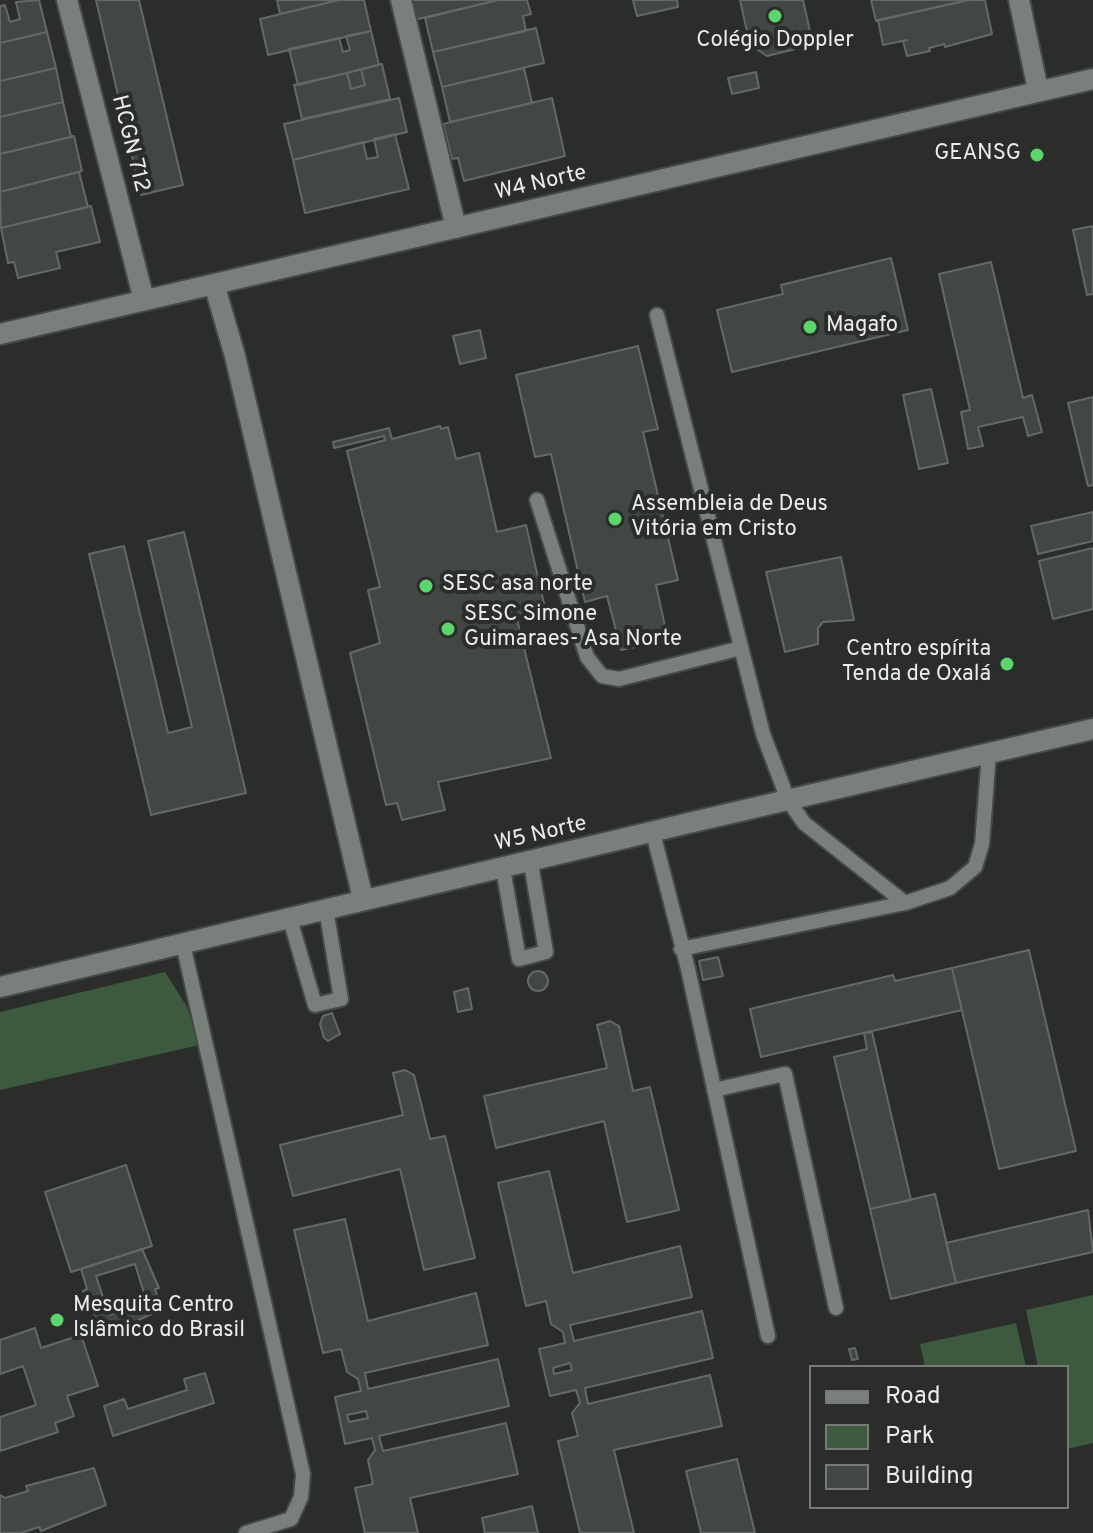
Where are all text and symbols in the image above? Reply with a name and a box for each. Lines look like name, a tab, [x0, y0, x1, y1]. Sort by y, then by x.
marker: Colégio Doppler	[766, 7, 784, 25]
place label: Colégio Doppler	[696, 29, 854, 55]
street label: HCGN 712	[104, 93, 154, 195]
place label: GEANSG	[934, 142, 1021, 168]
marker: GEANSG	[1028, 146, 1046, 164]
street label: W4 Norte	[493, 161, 589, 207]
place label: Magafo	[826, 314, 898, 340]
marker: Magafo	[801, 318, 819, 336]
place label: Assembleia de Deus Vitória em Cristo	[631, 493, 828, 544]
marker: Assembleia de Deus Vitória em Cristo	[606, 510, 624, 528]
place label: SESC asa norte	[442, 573, 593, 599]
marker: SESC asa norte	[417, 577, 435, 595]
place label: SESC Simone Guimaraes- Asa Norte	[464, 603, 682, 654]
marker: SESC Simone Guimaraes- Asa Norte	[439, 620, 457, 638]
place label: Centro espírita Tenda de Oxalá	[842, 638, 991, 690]
marker: Centro espírita Tenda de Oxalá	[998, 655, 1016, 673]
street label: W5 Norte	[492, 812, 590, 858]
place label: Mesquita Centro Islâmico do Brasil	[73, 1294, 245, 1346]
marker: Mesquita Centro Islâmico do Brasil	[48, 1311, 66, 1329]
legend	[809, 1365, 1069, 1509]
text: Road	[885, 1382, 941, 1412]
text: Park	[885, 1422, 935, 1452]
text: Building	[885, 1462, 974, 1492]

